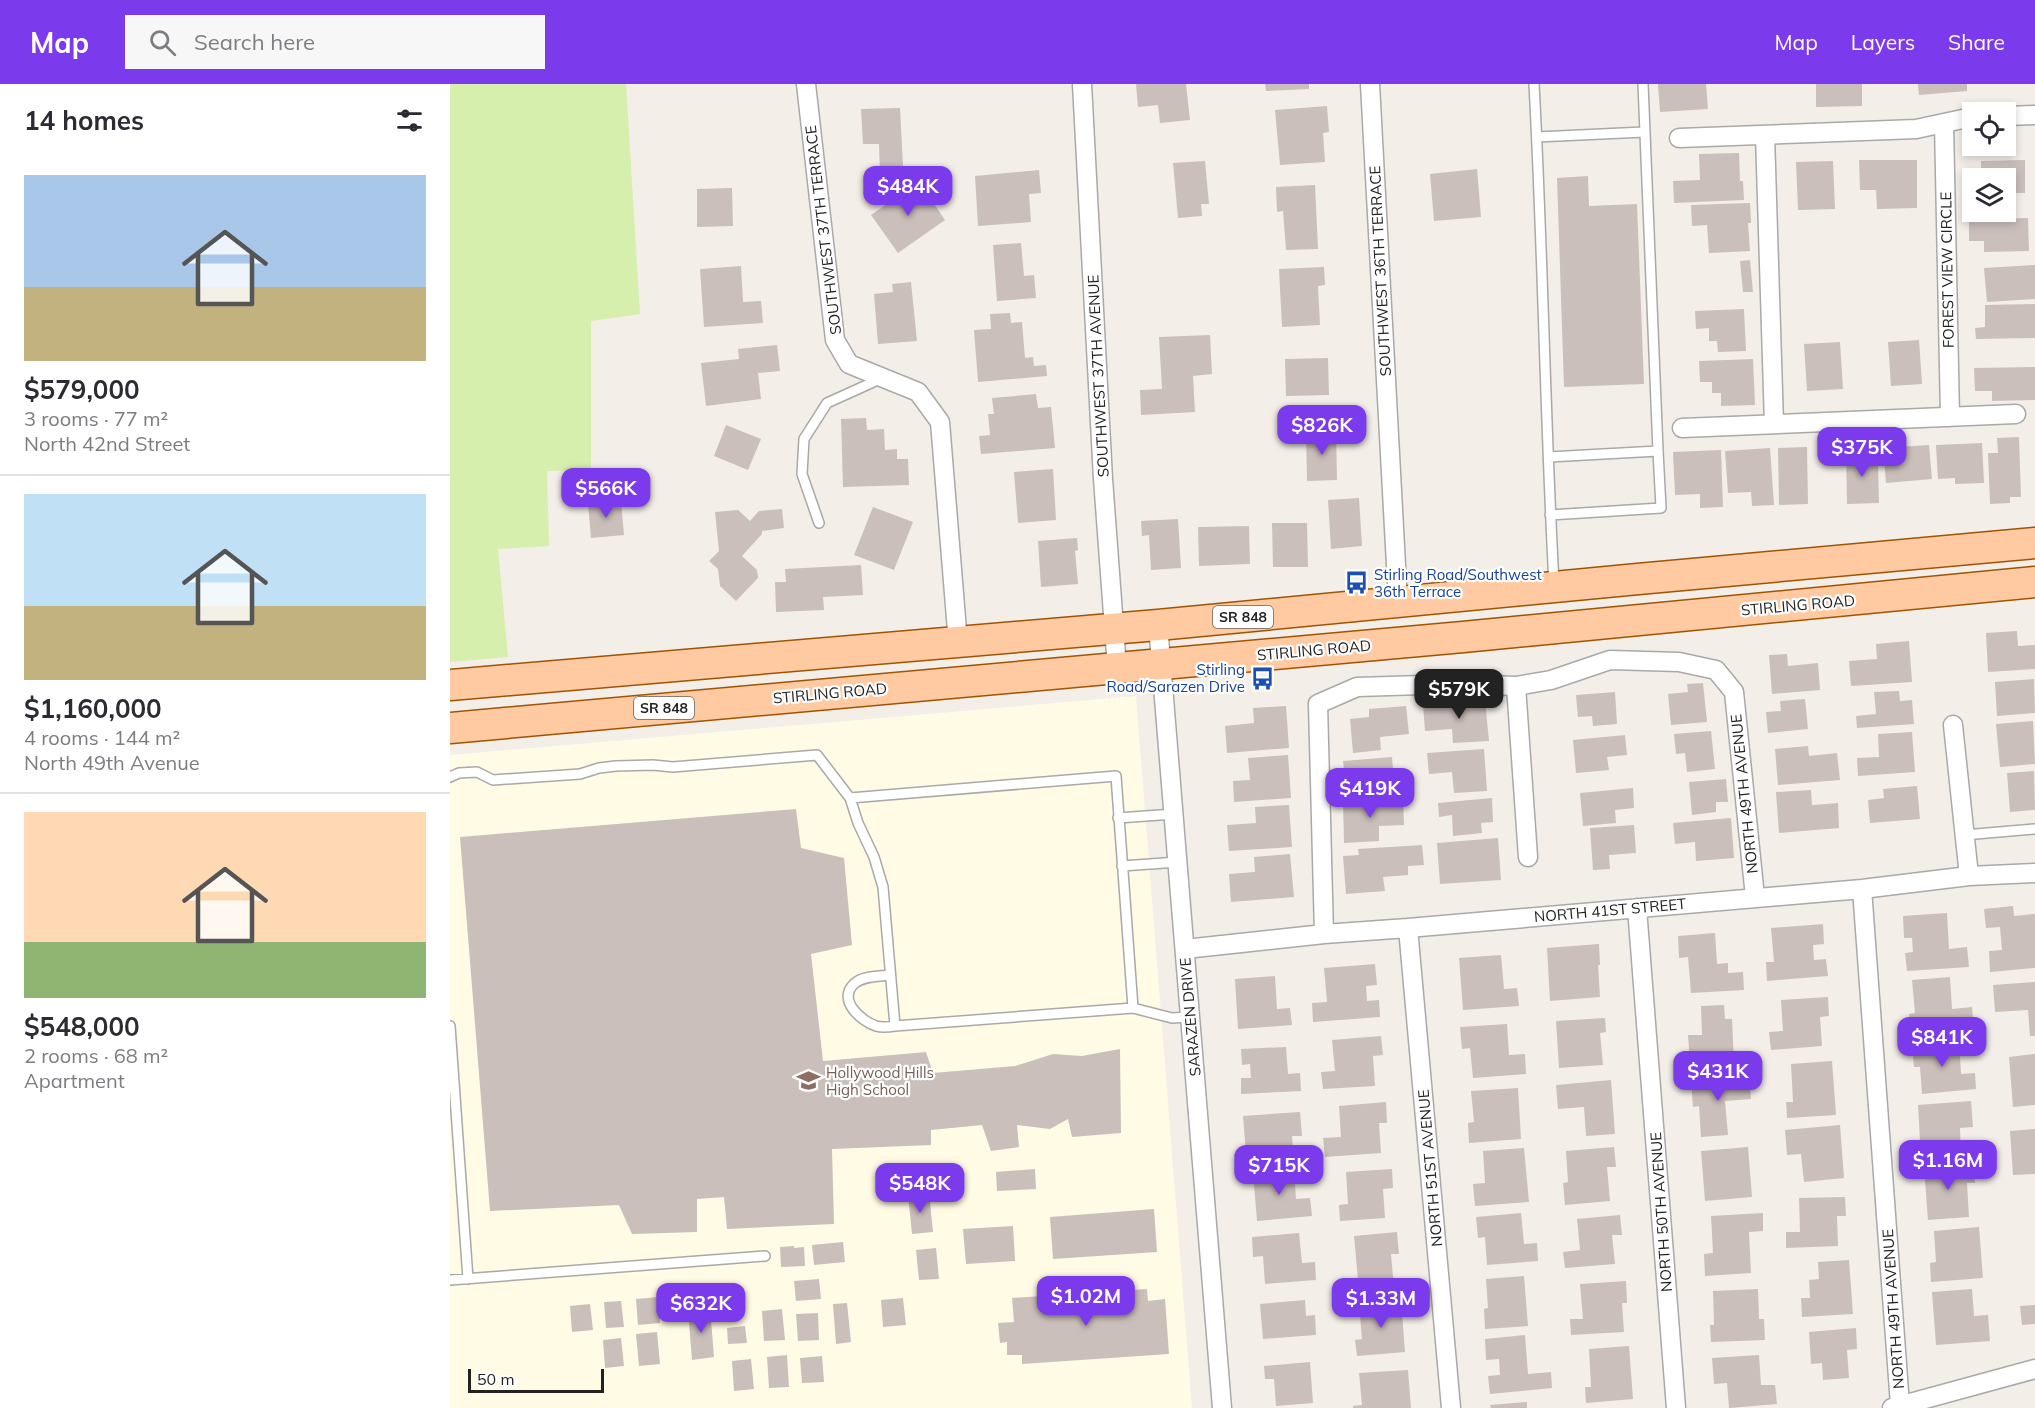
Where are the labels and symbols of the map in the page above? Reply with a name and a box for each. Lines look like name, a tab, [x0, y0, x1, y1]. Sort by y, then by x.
street label: SOUTHWEST 37TH TERRACE	[801, 124, 845, 336]
street label: SOUTHWEST 36TH TERRACE	[1365, 165, 1395, 377]
pin: $484K	[866, 166, 950, 217]
street label: FOREST VIEW CIRCLE	[1936, 192, 1958, 348]
street label: SOUTHWEST 37TH AVENUE	[1083, 274, 1113, 478]
pin: $826K	[1280, 405, 1364, 456]
pin: $375K	[1820, 427, 1904, 478]
pin: $566K	[564, 468, 648, 519]
place label: Stirling Road/Southwest 36th Terrace	[1374, 565, 1542, 601]
bus stop icon: Stirling Road/Southwest 36th Terrace	[1343, 570, 1369, 596]
street label: STIRLING ROAD	[1740, 591, 1856, 619]
road number: SR 848	[1213, 606, 1273, 628]
street label: STIRLING ROAD	[1256, 636, 1372, 664]
place label: Stirling Road/Sarazen Drive	[1106, 660, 1245, 696]
bus stop icon: Stirling Road/Sarazen Drive	[1250, 665, 1276, 691]
pin: $579K	[1417, 669, 1501, 720]
street label: STIRLING ROAD	[772, 679, 888, 707]
road number: SR 848	[634, 697, 694, 719]
street label: NORTH 49TH AVENUE	[1726, 713, 1762, 875]
pin: $419K	[1328, 768, 1412, 819]
street label: NORTH 41ST STREET	[1533, 894, 1687, 926]
street label: SARAZEN DRIVE	[1175, 957, 1205, 1077]
pin: $841K	[1900, 1017, 1984, 1068]
pin: $431K	[1676, 1051, 1760, 1102]
place label: Hollywood Hills High School	[826, 1063, 934, 1099]
school or university icon: Hollywood Hills High School	[795, 1068, 821, 1094]
street label: NORTH 51ST AVENUE	[1414, 1088, 1446, 1247]
street label: NORTH 50TH AVENUE	[1646, 1131, 1676, 1293]
pin: $1.16M	[1899, 1140, 1997, 1191]
pin: $715K	[1237, 1145, 1321, 1196]
pin: $548K	[878, 1163, 962, 1214]
street label: NORTH 49TH AVENUE	[1878, 1228, 1908, 1390]
pin: $1.02M	[1037, 1276, 1135, 1327]
pin: $1.33M	[1332, 1278, 1430, 1329]
pin: $632K	[659, 1283, 743, 1334]
scale bar	[468, 1366, 604, 1394]

